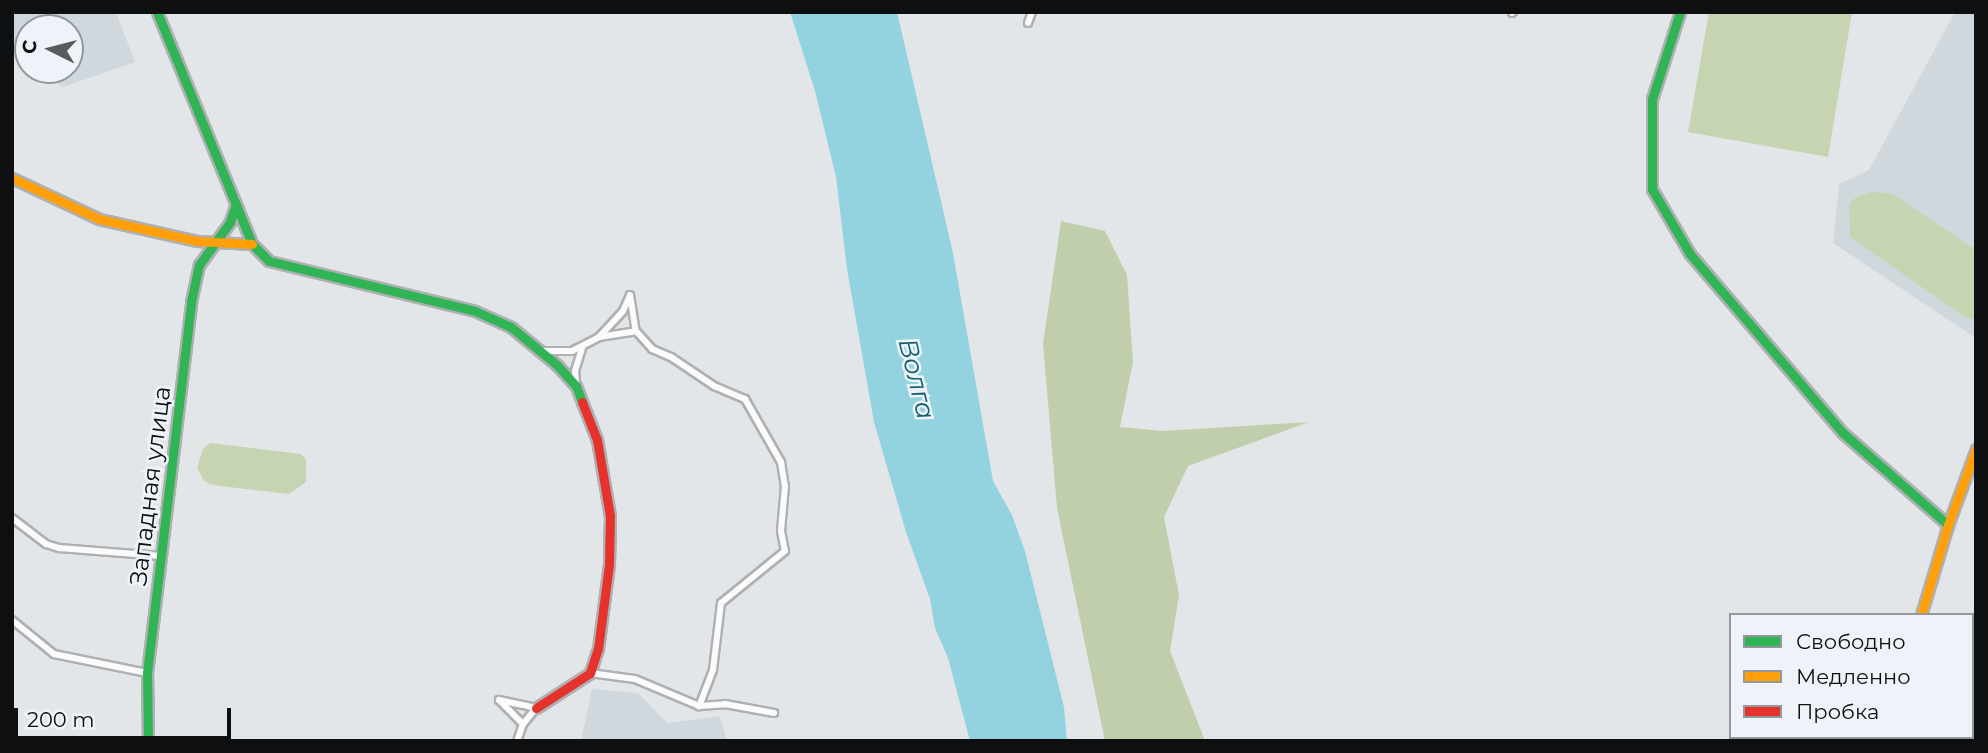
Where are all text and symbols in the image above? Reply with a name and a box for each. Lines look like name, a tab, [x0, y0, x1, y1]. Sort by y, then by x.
north arrow	[14, 14, 84, 84]
text: С	[17, 39, 42, 55]
water label: Волга	[891, 335, 941, 423]
street label: Западная улица	[123, 385, 177, 587]
legend	[1729, 613, 1974, 739]
text: Свободно	[1796, 629, 1906, 654]
text: Медленно	[1796, 664, 1911, 689]
scale bar	[18, 694, 234, 738]
text: Пробка	[1796, 699, 1879, 724]
text: 200 m	[27, 707, 94, 732]

